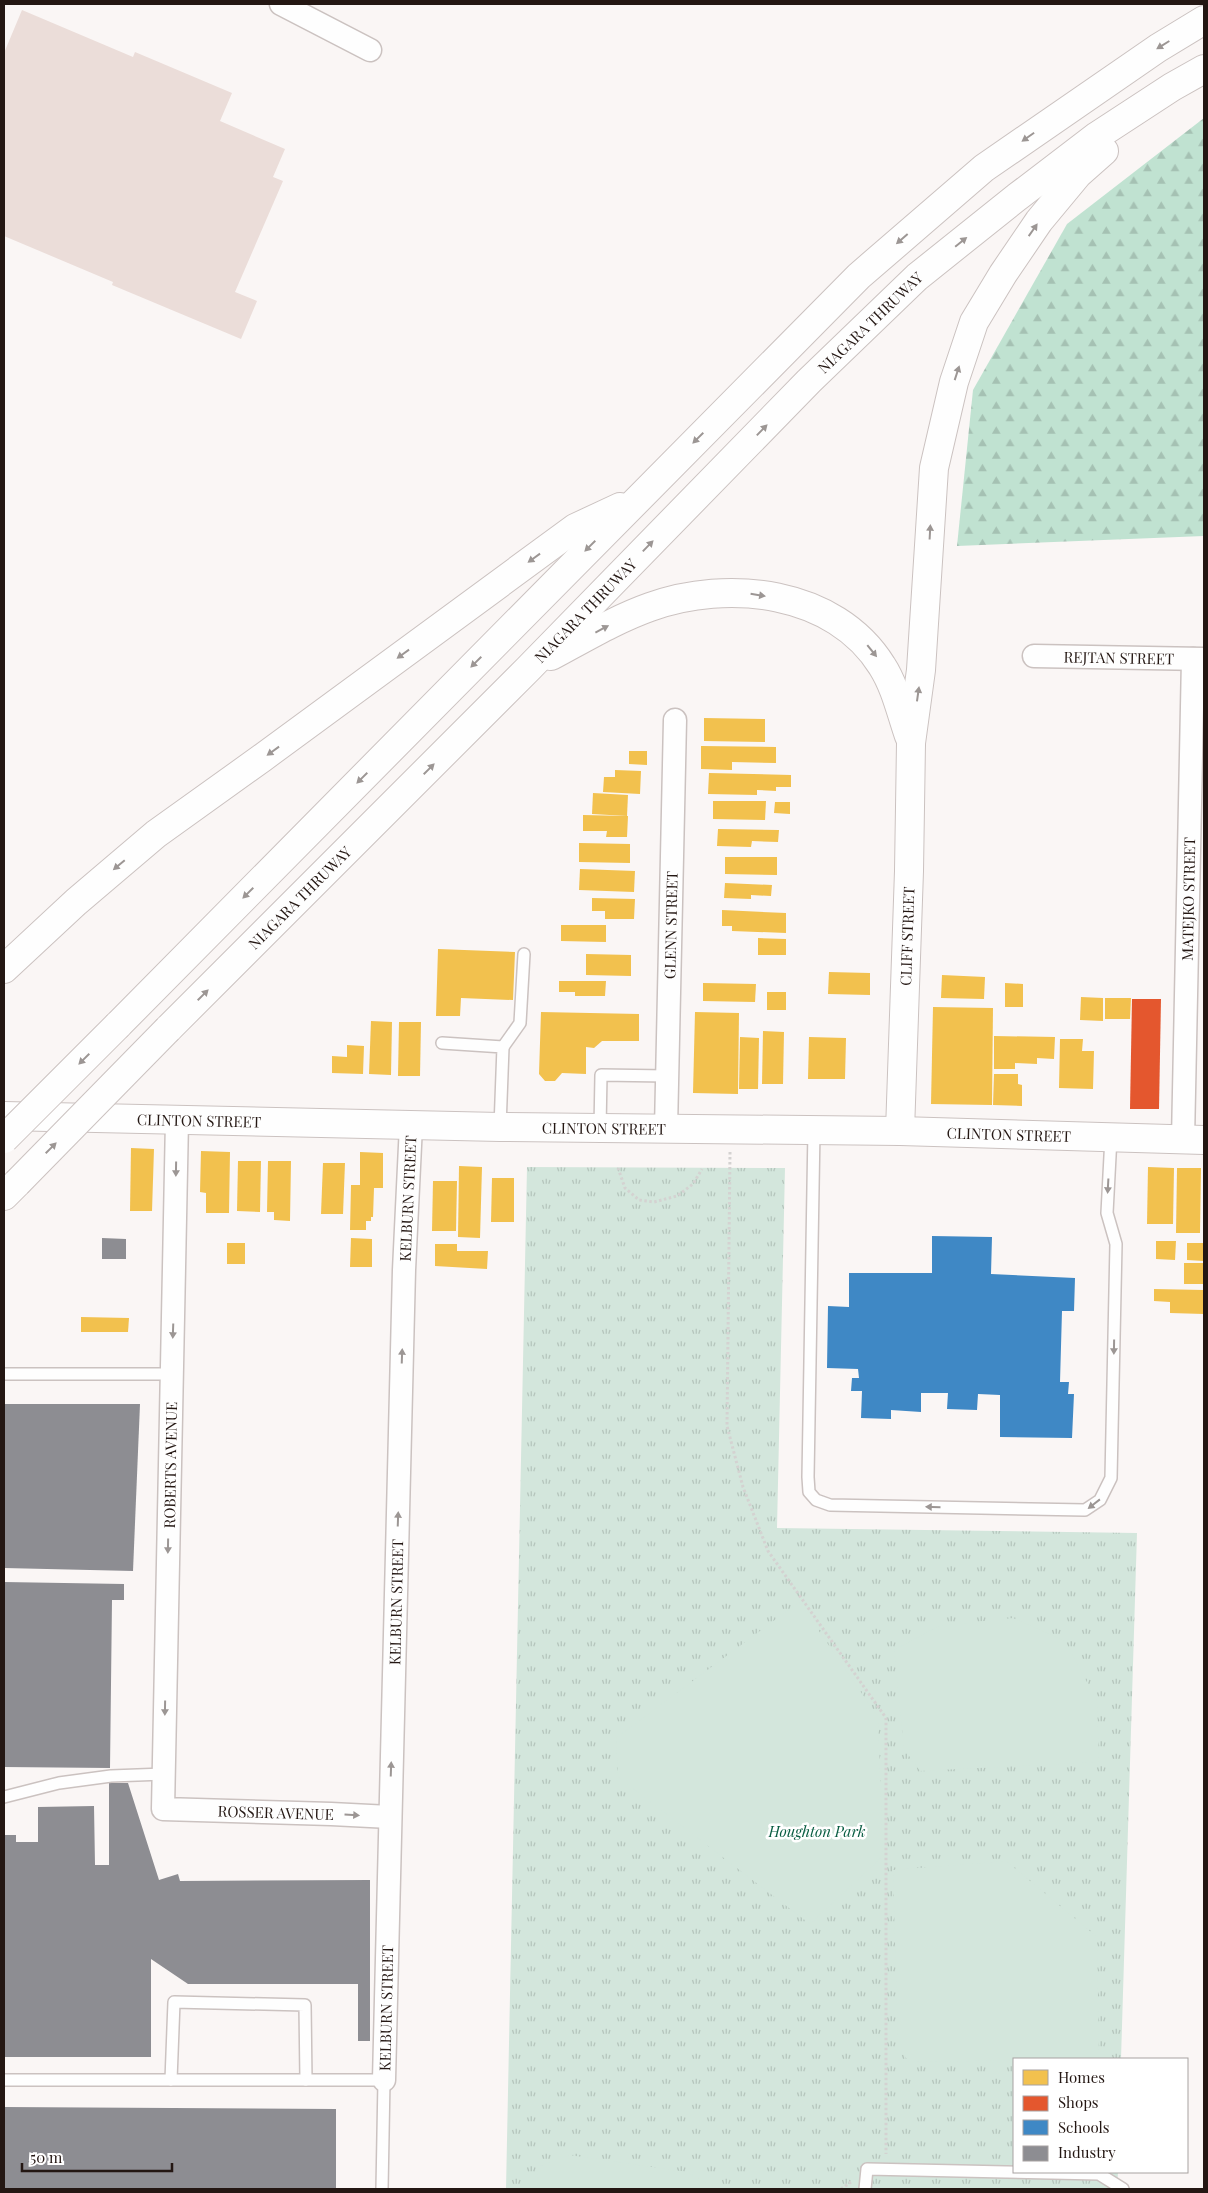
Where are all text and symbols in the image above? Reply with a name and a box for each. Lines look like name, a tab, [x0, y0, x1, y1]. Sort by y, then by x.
one-way arrow	[1156, 41, 1169, 50]
one-way arrow	[1022, 132, 1035, 142]
one-way arrow	[1028, 224, 1038, 237]
one-way arrow	[896, 233, 909, 244]
one-way arrow	[954, 236, 967, 247]
street label: NIAGARA THRUWAY	[813, 267, 927, 377]
one-way arrow	[954, 365, 961, 380]
one-way arrow	[756, 424, 768, 436]
one-way arrow	[692, 431, 704, 443]
one-way arrow	[926, 524, 934, 540]
one-way arrow	[584, 540, 596, 552]
one-way arrow	[642, 540, 654, 552]
one-way arrow	[527, 553, 541, 563]
street label: NIAGARA THRUWAY	[530, 554, 641, 667]
one-way arrow	[750, 591, 766, 599]
one-way arrow	[595, 625, 610, 633]
one-way arrow	[866, 645, 877, 658]
street label: REJTAN STREET	[1063, 647, 1174, 668]
one-way arrow	[397, 649, 410, 659]
one-way arrow	[470, 656, 482, 668]
one-way arrow	[914, 686, 922, 702]
one-way arrow	[266, 746, 280, 756]
one-way arrow	[422, 763, 434, 775]
one-way arrow	[356, 771, 368, 783]
street label: MATEJKO STREET	[1177, 837, 1199, 961]
street label: NIAGARA THRUWAY	[244, 841, 356, 953]
one-way arrow	[114, 859, 126, 871]
street label: GLENN STREET	[659, 871, 682, 979]
street label: CLIFF STREET	[895, 886, 918, 986]
one-way arrow	[242, 887, 254, 899]
one-way arrow	[196, 989, 208, 1001]
one-way arrow	[78, 1053, 90, 1065]
street label: CLINTON STREET	[137, 1109, 261, 1132]
street label: CLINTON STREET	[542, 1117, 666, 1139]
street label: CLINTON STREET	[946, 1122, 1071, 1146]
street label: KELBURN STREET	[394, 1135, 420, 1262]
one-way arrow	[45, 1142, 57, 1154]
one-way arrow	[172, 1161, 180, 1177]
one-way arrow	[1104, 1178, 1112, 1194]
one-way arrow	[169, 1323, 177, 1339]
one-way arrow	[1109, 1340, 1117, 1356]
one-way arrow	[398, 1348, 406, 1364]
street label: ROBERTS AVENUE	[159, 1402, 181, 1528]
one-way arrow	[1087, 1498, 1100, 1509]
one-way arrow	[925, 1503, 941, 1511]
one-way arrow	[394, 1511, 402, 1527]
one-way arrow	[164, 1538, 172, 1554]
street label: KELBURN STREET	[384, 1539, 407, 1665]
one-way arrow	[161, 1701, 169, 1717]
one-way arrow	[387, 1760, 395, 1776]
street label: ROSSER AVENUE	[217, 1801, 334, 1824]
one-way arrow	[344, 1811, 360, 1819]
park label: Houghton Park	[767, 1821, 866, 1841]
street label: KELBURN STREET	[374, 1945, 397, 2071]
legend	[1013, 2058, 1188, 2173]
text: Homes	[1058, 2067, 1105, 2087]
text: Shops	[1058, 2092, 1099, 2112]
text: Schools	[1058, 2117, 1110, 2137]
scale bar	[22, 2140, 172, 2172]
text: Industry	[1058, 2142, 1116, 2162]
text: 50 m	[30, 2147, 63, 2167]

